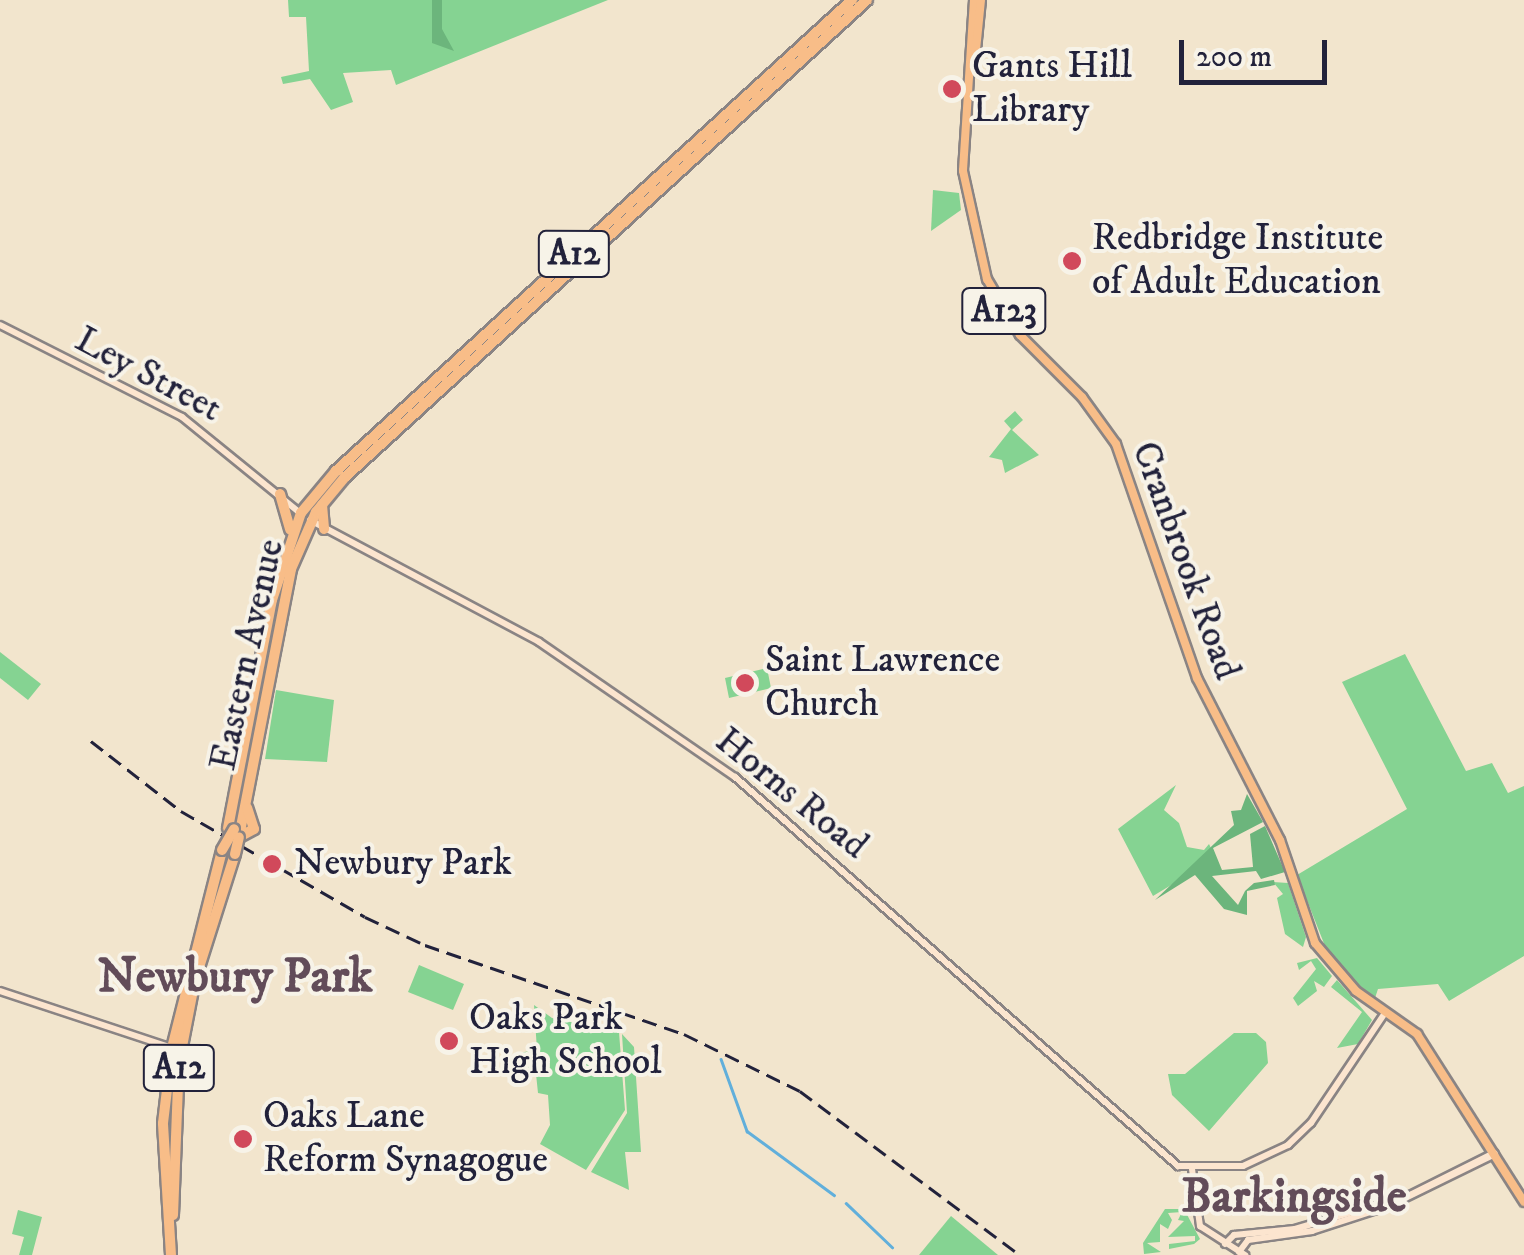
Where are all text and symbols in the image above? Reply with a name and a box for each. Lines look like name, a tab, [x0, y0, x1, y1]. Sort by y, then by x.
scale bar	[1184, 20, 1332, 82]
text: 200 m	[1196, 39, 1272, 76]
place label: Gants Hill Library	[972, 44, 1132, 133]
marker: Gants Hill Library	[941, 78, 963, 100]
place label: Redbridge Institute of Adult Education	[1092, 216, 1383, 306]
road number: A12	[536, 224, 612, 284]
marker: Redbridge Institute of Adult Education	[1061, 250, 1083, 272]
road number: A123	[959, 281, 1049, 341]
street label: Ley Street	[67, 318, 229, 432]
street label: Cranbrook Road	[1121, 436, 1249, 686]
street label: Eastern Avenue	[201, 535, 295, 775]
place label: Saint Lawrence Church	[765, 638, 1000, 728]
marker: Saint Lawrence Church	[734, 672, 756, 694]
street label: Horns Road	[705, 719, 877, 869]
place label: Newbury Park	[294, 841, 512, 887]
marker: Newbury Park	[259, 851, 285, 877]
district label: Newbury Park	[97, 949, 373, 1007]
place label: Oaks Park High School	[469, 996, 662, 1086]
marker: Oaks Park High School	[438, 1030, 460, 1052]
road number: A12	[142, 1038, 216, 1098]
place label: Oaks Lane Reform Synagogue	[263, 1094, 548, 1184]
marker: Oaks Lane Reform Synagogue	[232, 1128, 254, 1150]
district label: Barkingside	[1181, 1169, 1407, 1227]

